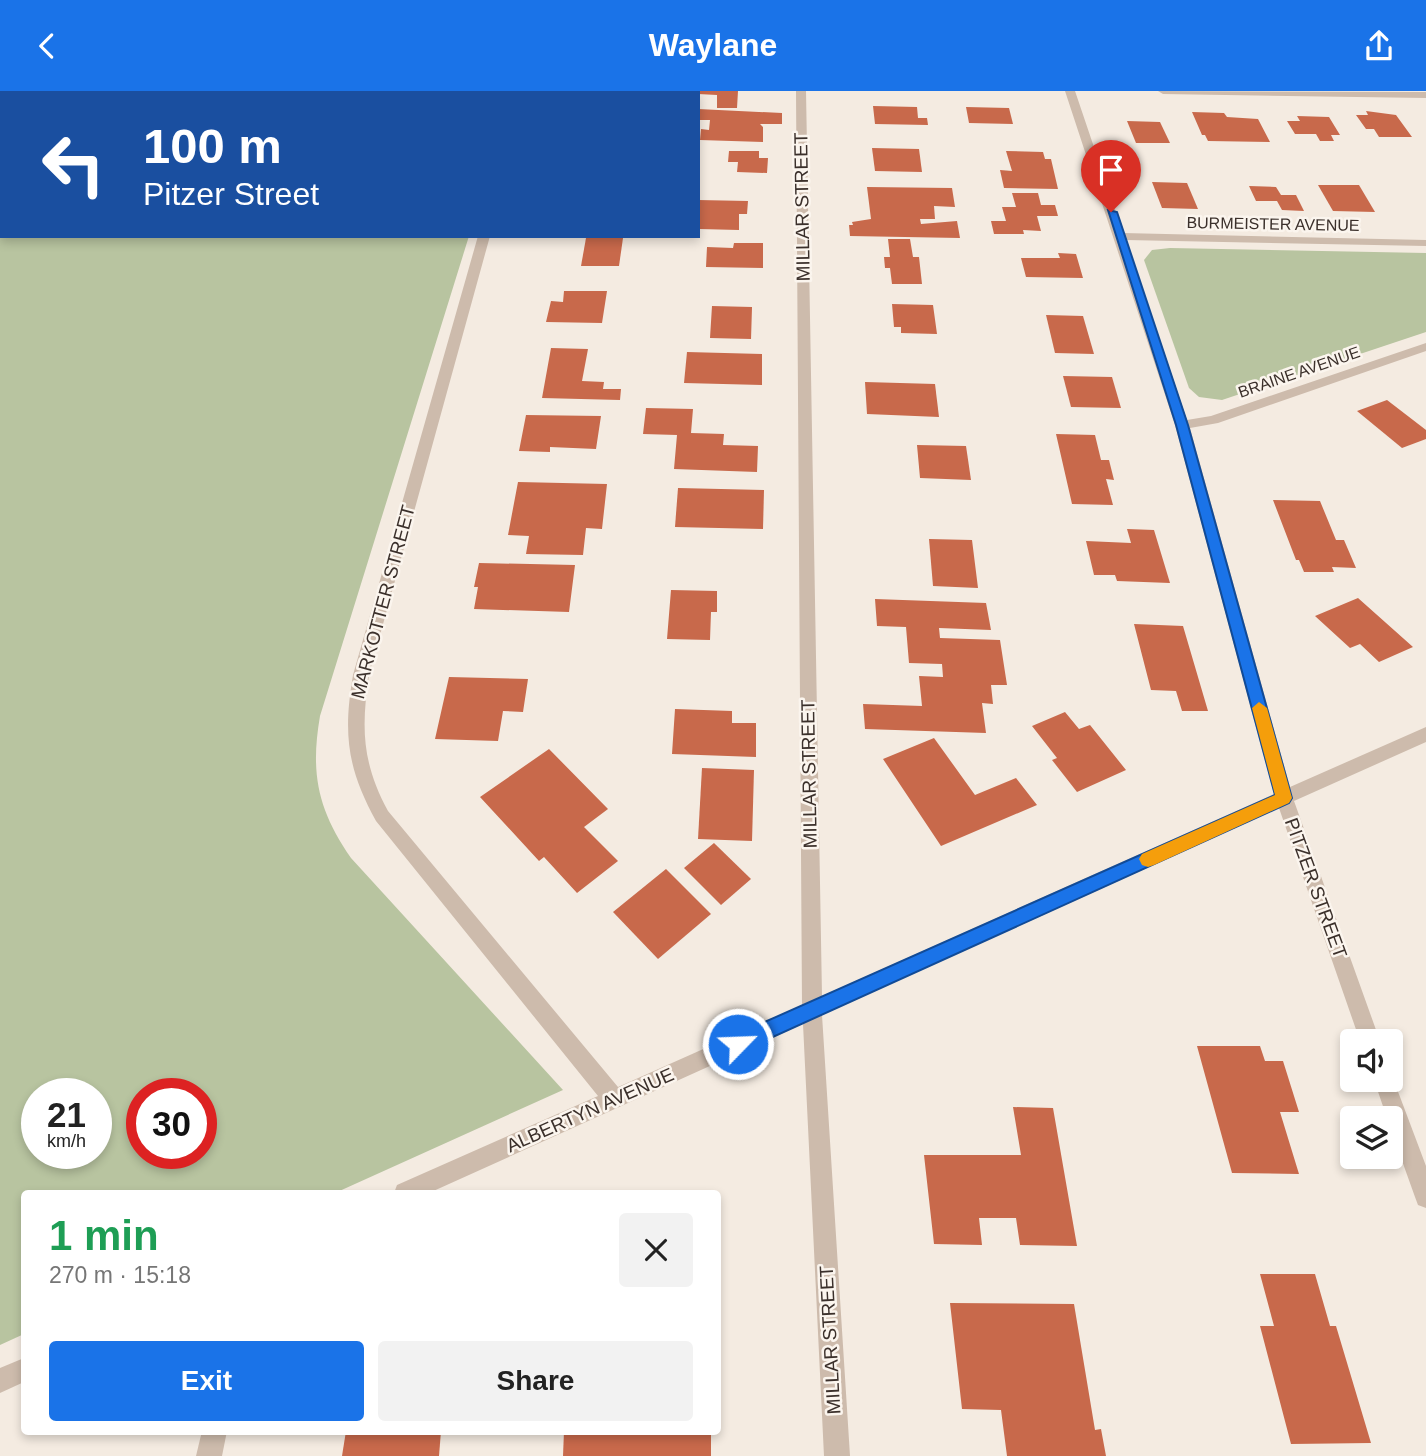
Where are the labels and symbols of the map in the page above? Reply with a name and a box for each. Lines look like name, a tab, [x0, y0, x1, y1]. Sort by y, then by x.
street label: MILLAR STREET	[790, 132, 814, 282]
pin	[1081, 140, 1141, 212]
street label: BURMEISTER AVENUE	[1186, 214, 1360, 234]
street label: BRAINE AVENUE	[1236, 343, 1362, 401]
street label: MARKOTTER STREET	[347, 503, 419, 701]
street label: MILLAR STREET	[797, 699, 821, 849]
street label: PITZER STREET	[1281, 815, 1351, 961]
position arrow	[701, 1007, 775, 1081]
street label: ALBERTYN AVENUE	[503, 1064, 677, 1156]
speed limit sign: 30	[126, 1078, 217, 1169]
street label: MILLAR STREET	[816, 1265, 844, 1415]

